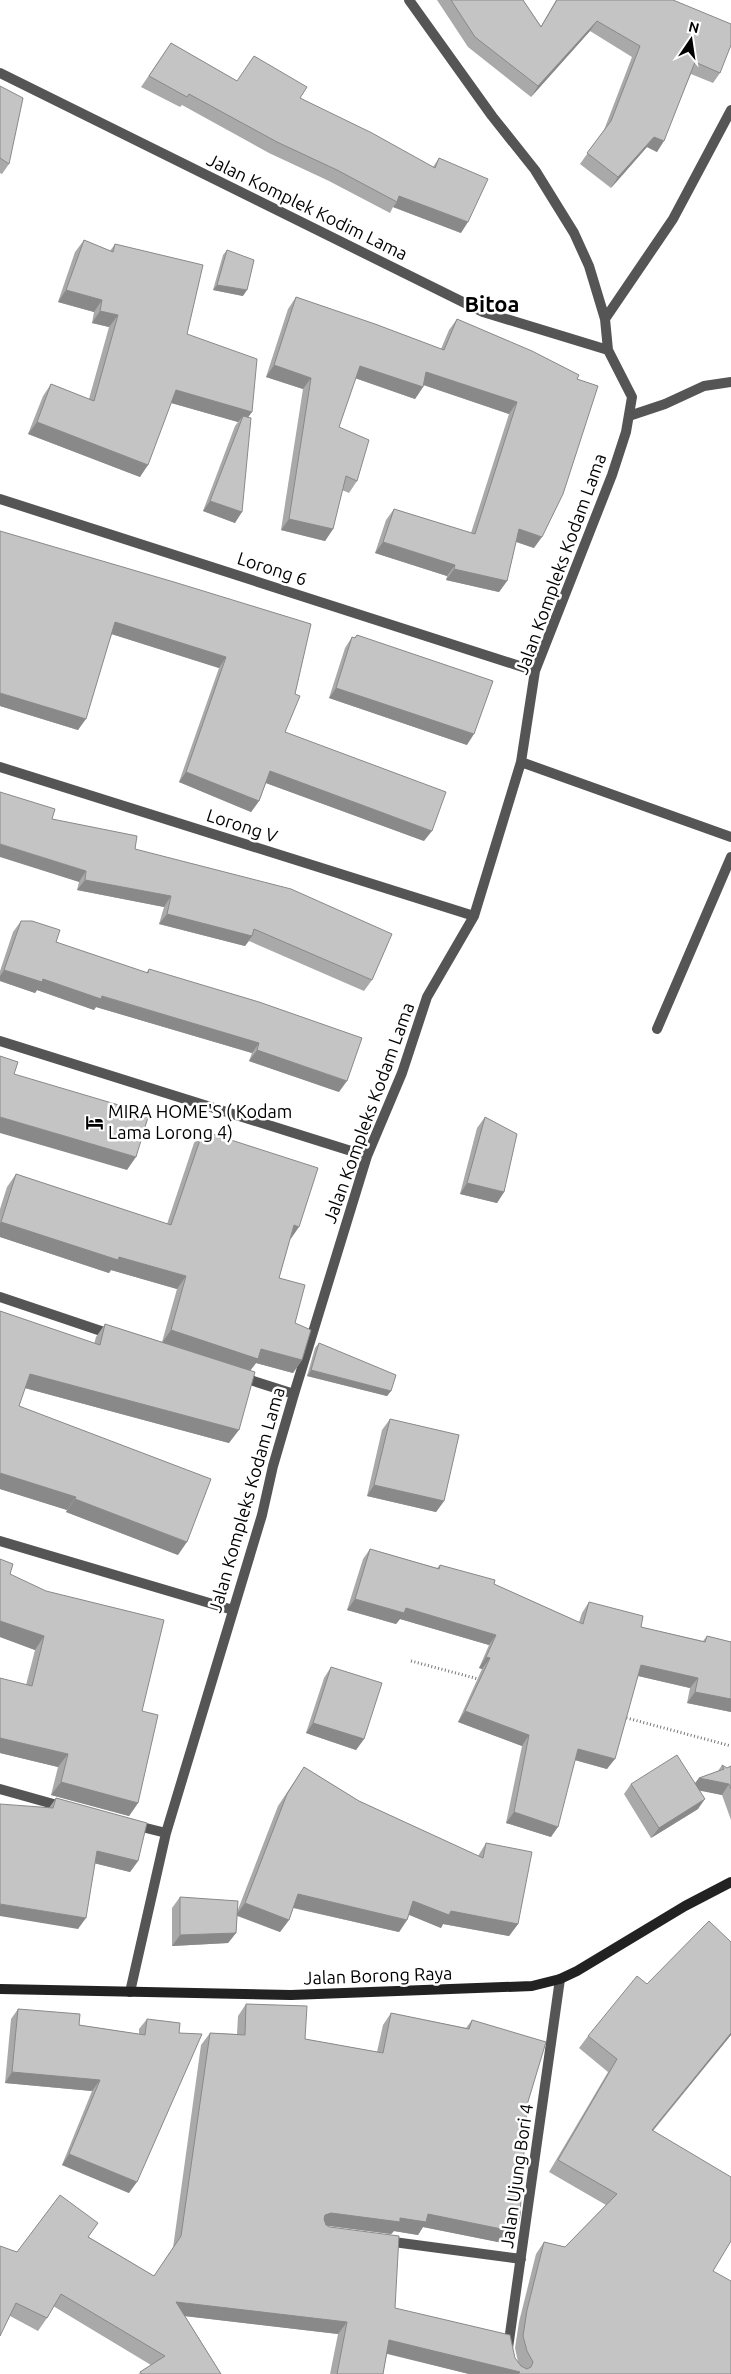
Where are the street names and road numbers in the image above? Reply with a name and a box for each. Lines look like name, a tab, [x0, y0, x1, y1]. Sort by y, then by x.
street label: Jalan Komplek Kodim Lama	[204, 149, 411, 263]
street label: Jalan Kompleks Kodam Lama	[511, 451, 609, 677]
street label: Lorong 6	[235, 547, 310, 589]
street label: Lorong V	[204, 804, 281, 846]
street label: Jalan Kompleks Kodam Lama	[319, 1000, 417, 1226]
street label: Jalan Kompleks Kodam Lama	[204, 1385, 288, 1615]
street label: Jalan Borong Raya	[303, 1962, 453, 1988]
street label: Jalan Ujung Bori 4	[496, 2102, 536, 2249]

